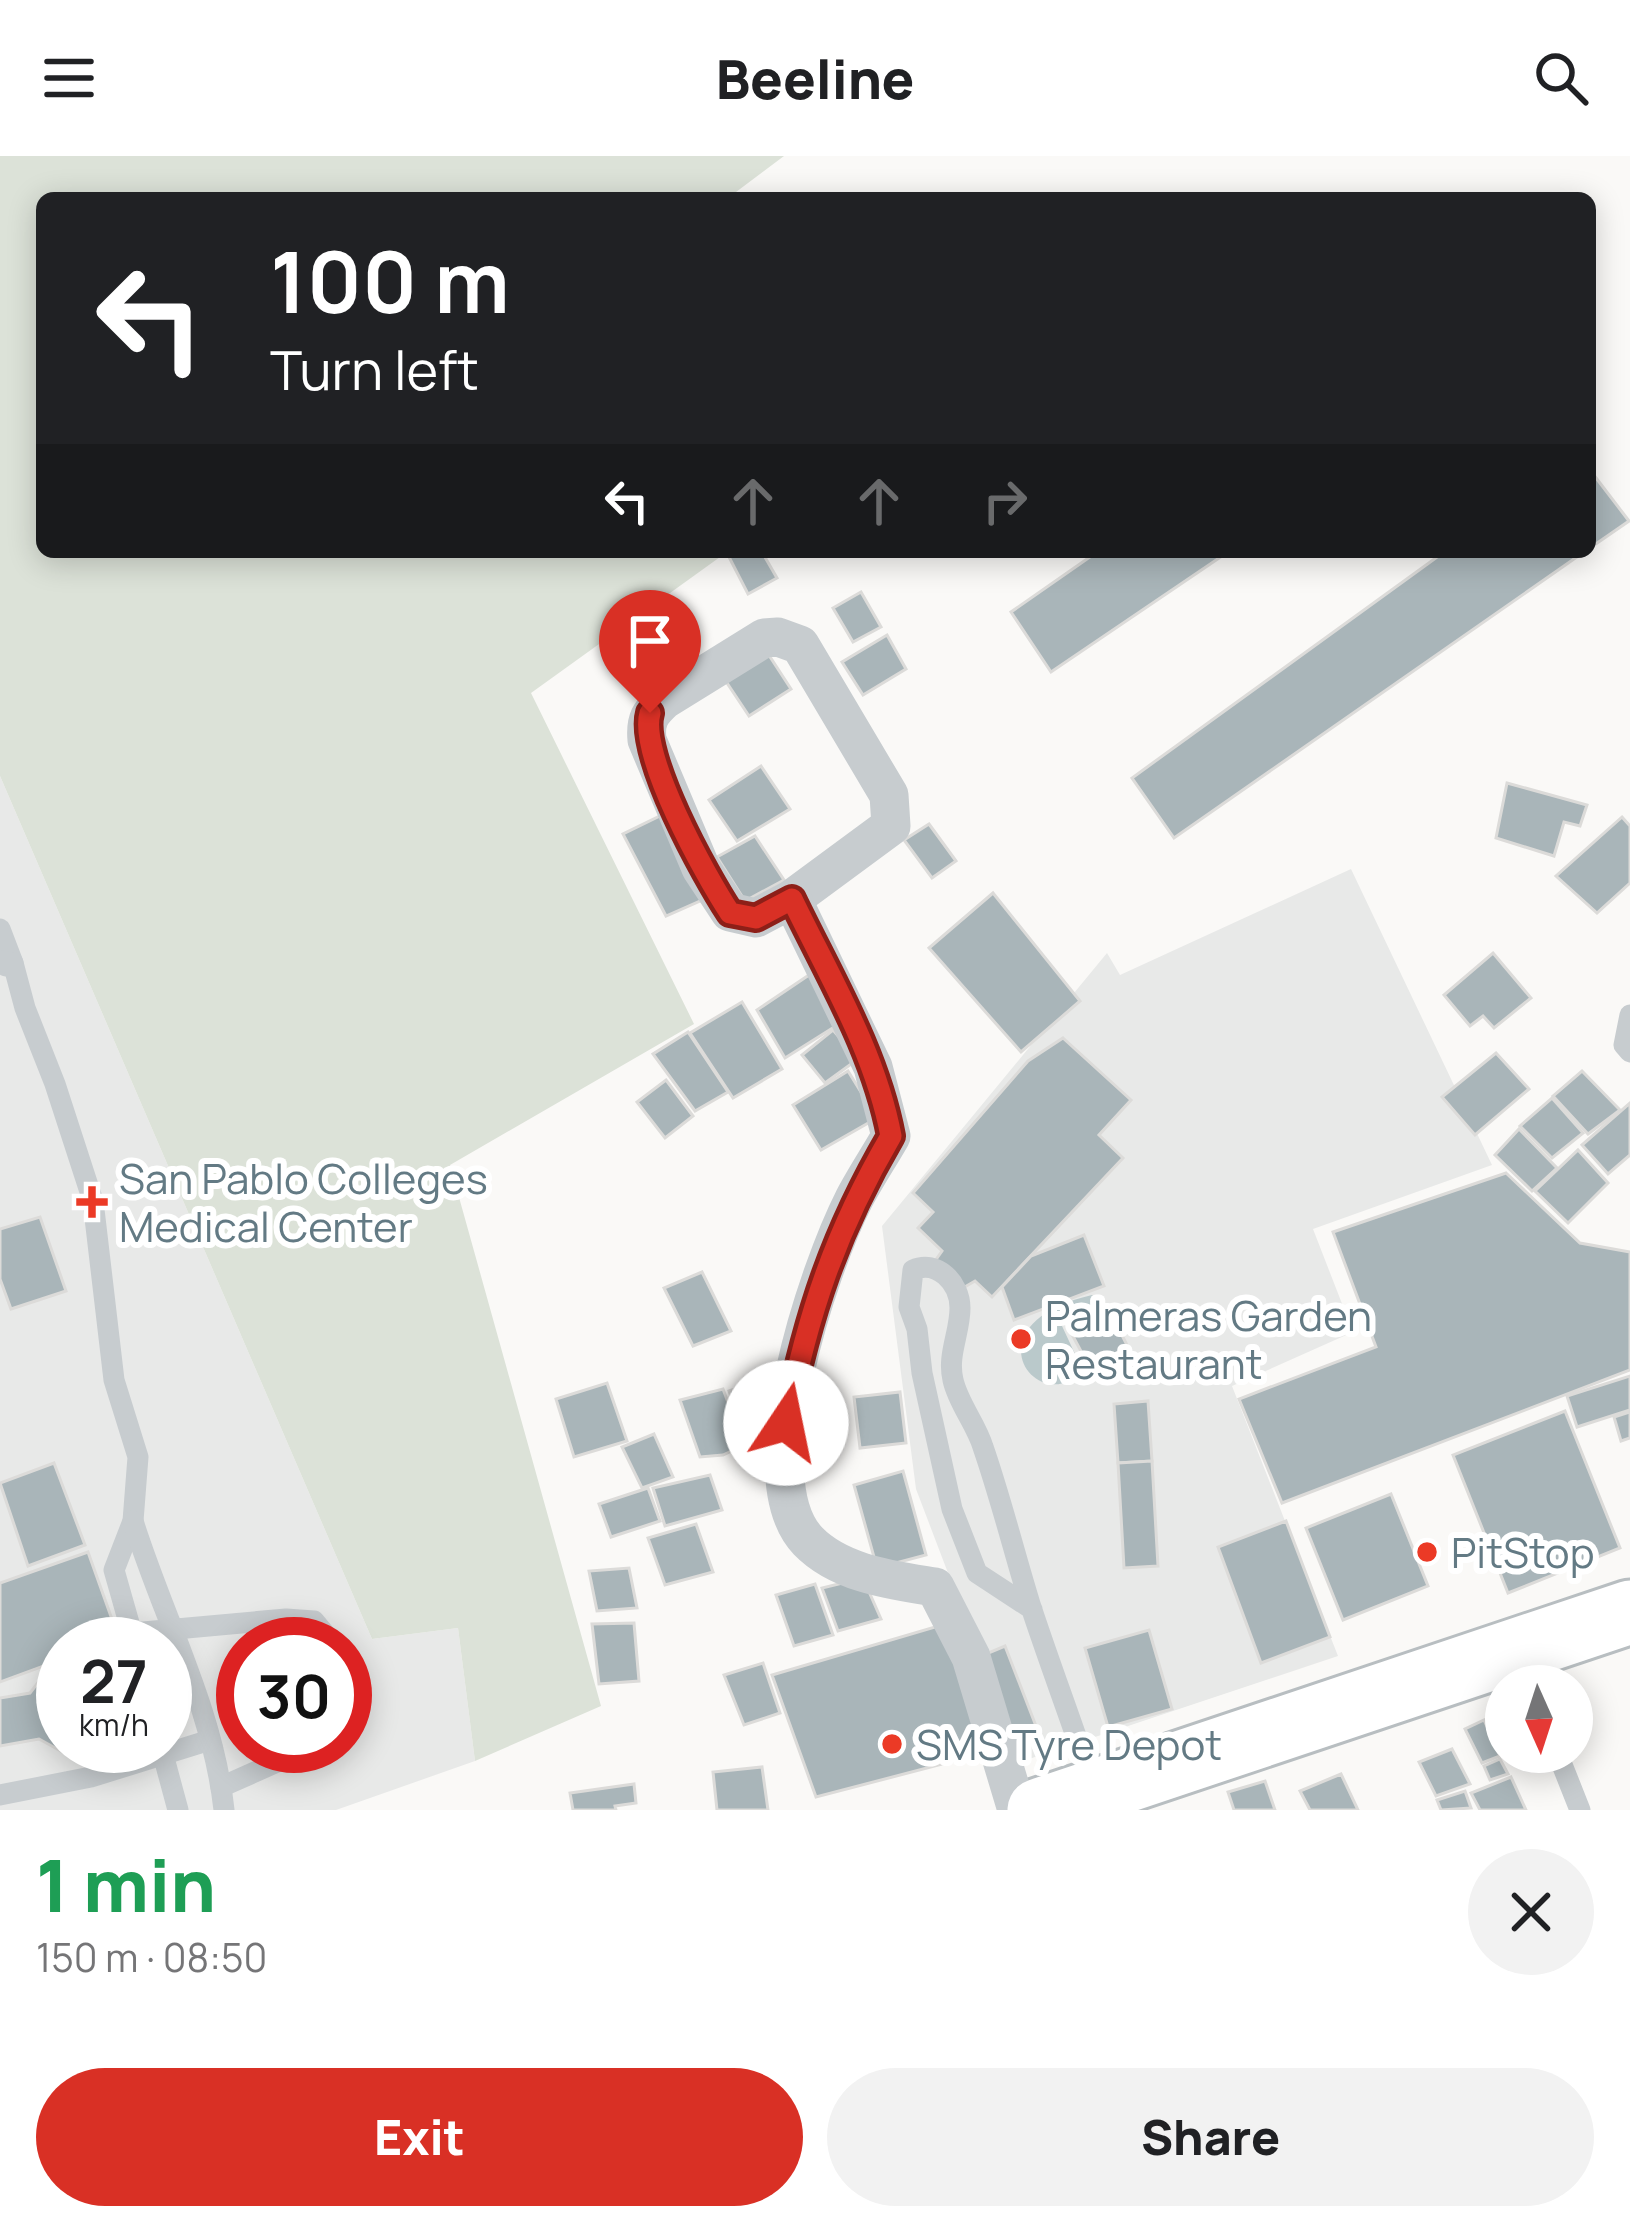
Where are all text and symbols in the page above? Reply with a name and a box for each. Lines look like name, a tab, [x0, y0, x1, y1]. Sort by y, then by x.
text: Beeline	[716, 41, 914, 115]
icon: menu	[36, 45, 102, 111]
icon: search	[1528, 45, 1594, 111]
text: 100 m	[270, 223, 510, 338]
icon: left	[72, 240, 228, 396]
text: Turn left	[270, 332, 479, 406]
icon: left	[594, 468, 660, 534]
icon: ahead	[720, 468, 786, 534]
icon: ahead	[846, 468, 912, 534]
icon: right	[972, 468, 1038, 534]
pin	[599, 590, 701, 713]
icon: arrive	[617, 608, 683, 674]
place label: San Pablo Colleges Medical Center	[119, 1149, 488, 1255]
marker: San Pablo Colleges Medical Center	[76, 1186, 108, 1218]
place label: Palmeras Garden Restaurant	[1045, 1286, 1372, 1392]
marker: Palmeras Garden Restaurant	[1008, 1326, 1034, 1352]
position arrow	[723, 1360, 849, 1486]
place label: PitStop	[1451, 1523, 1595, 1581]
marker: PitStop	[1414, 1539, 1440, 1565]
speed limit sign: 30	[216, 1617, 372, 1773]
text: 27	[80, 1639, 148, 1721]
north arrow	[1485, 1665, 1593, 1773]
map controls	[1485, 1665, 1593, 1773]
text: km/h	[79, 1704, 149, 1745]
place label: SMS Tyre Depot	[916, 1715, 1222, 1773]
marker: SMS Tyre Depot	[879, 1731, 905, 1757]
text: 1 min	[36, 1835, 216, 1934]
button: close	[1468, 1849, 1594, 1975]
text: 150 m · 08:50	[36, 1930, 267, 1984]
button: Exit	[36, 2068, 803, 2206]
button: Share	[827, 2068, 1594, 2206]

